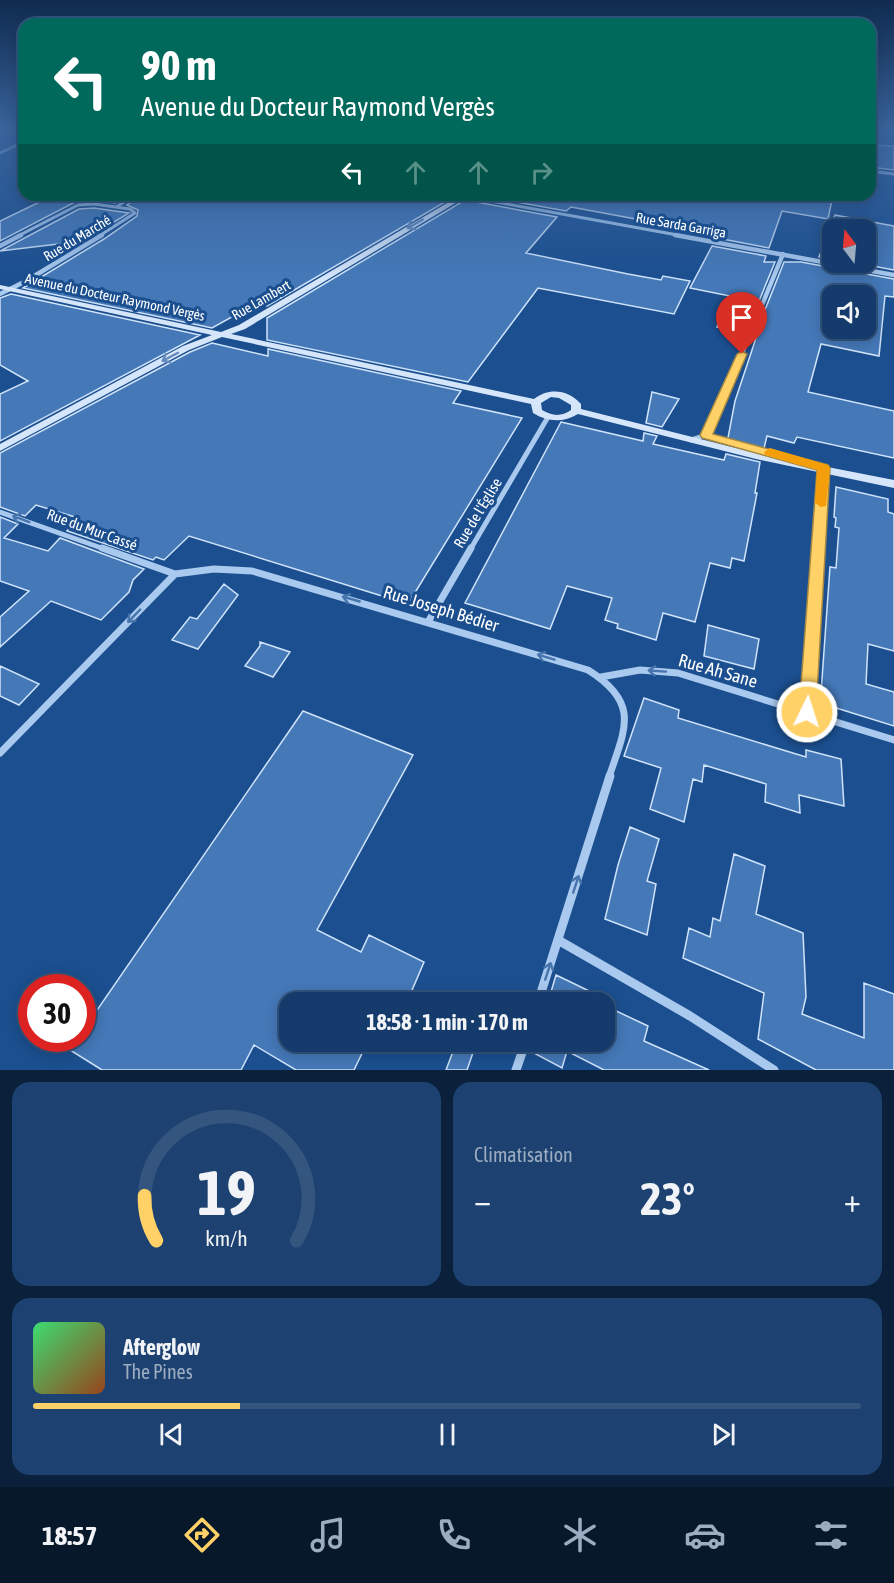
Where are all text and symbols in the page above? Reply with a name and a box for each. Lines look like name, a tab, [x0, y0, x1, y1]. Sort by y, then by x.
text: 90 m	[141, 41, 216, 89]
icon: left	[42, 42, 120, 120]
text: Avenue du Docteur Raymond Vergès	[141, 91, 495, 122]
icon: left	[336, 156, 369, 189]
icon: ahead	[399, 156, 432, 189]
icon: ahead	[462, 156, 495, 189]
icon: right	[525, 156, 558, 189]
street label: Rue Sarda Garriga	[635, 209, 727, 241]
street label: Rue du Marché	[40, 212, 114, 264]
one-way arrow	[407, 219, 424, 231]
north arrow	[822, 219, 876, 273]
map controls	[822, 219, 876, 339]
street label: Avenue du Docteur Raymond Vergès	[24, 270, 206, 324]
street label: Rue Lambert	[229, 277, 293, 323]
button: sound	[822, 285, 876, 339]
pin	[716, 292, 767, 354]
icon: arrive	[725, 301, 758, 334]
one-way arrow	[161, 352, 179, 363]
street label: Rue de l'Église	[450, 475, 505, 551]
street label: Rue du Mur Cassé	[45, 505, 140, 554]
one-way arrow	[12, 513, 31, 524]
street label: Rue Joseph Bédier	[381, 581, 502, 636]
one-way arrow	[342, 593, 361, 604]
one-way arrow	[126, 608, 141, 623]
street label: Rue Ah Sane	[676, 649, 760, 692]
one-way arrow	[537, 651, 556, 662]
one-way arrow	[647, 665, 667, 676]
position arrow	[775, 680, 839, 744]
one-way arrow	[571, 875, 582, 894]
one-way arrow	[543, 962, 554, 981]
speed limit sign: 30	[18, 974, 96, 1052]
text: 18:58 · 1 min · 170 m	[366, 1009, 528, 1035]
text: Climatisation	[474, 1143, 573, 1166]
text: 19	[197, 1157, 256, 1228]
text: 23°	[640, 1173, 695, 1225]
text: −	[474, 1181, 491, 1219]
text: +	[844, 1181, 861, 1219]
text: km/h	[205, 1226, 248, 1251]
text: Afterglow	[123, 1334, 200, 1360]
text: The Pines	[123, 1360, 193, 1383]
icon: previous	[155, 1418, 188, 1451]
icon: pause	[431, 1418, 464, 1451]
icon: next	[707, 1418, 740, 1451]
icon: directions	[181, 1514, 223, 1556]
icon: music	[307, 1514, 349, 1556]
icon: phone	[433, 1514, 475, 1556]
icon: climate	[559, 1514, 601, 1556]
icon: car	[684, 1514, 726, 1556]
icon: filters	[810, 1514, 852, 1556]
text: 18:57	[42, 1520, 97, 1551]

